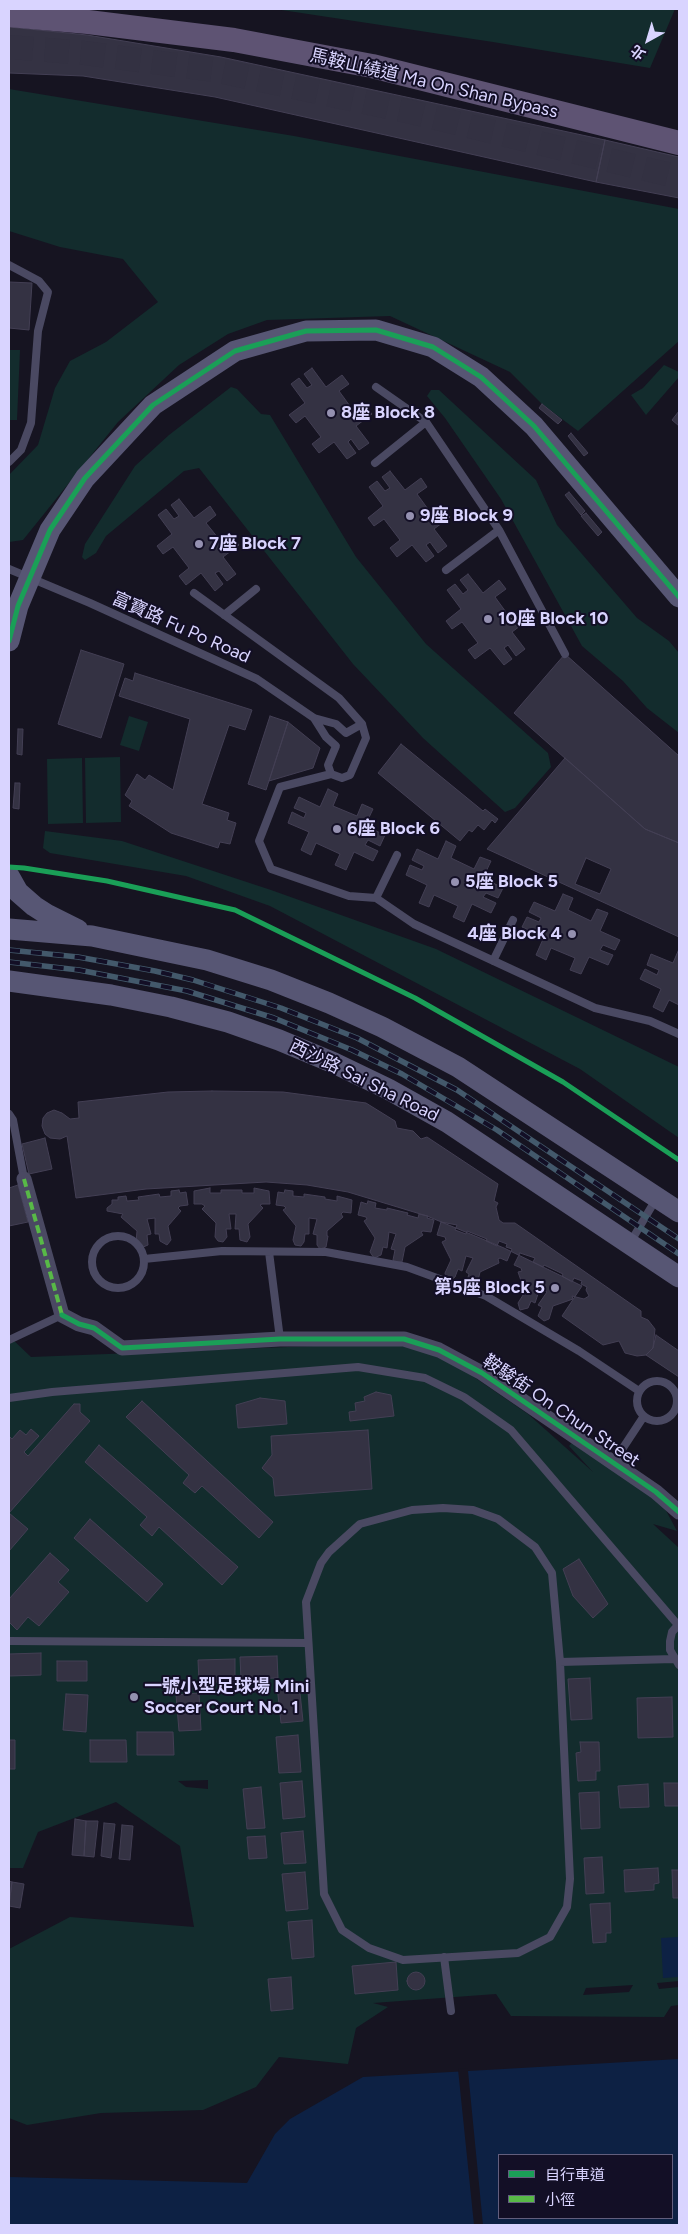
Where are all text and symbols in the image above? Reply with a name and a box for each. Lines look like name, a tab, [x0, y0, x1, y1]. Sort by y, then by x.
north arrow	[623, 15, 673, 65]
text: 北	[627, 41, 649, 63]
street label: 馬鞍山繞道 Ma On Shan Bypass	[308, 45, 560, 123]
place label: 8座 Block 8	[341, 402, 435, 424]
marker: 8座 Block 8	[325, 407, 337, 419]
place label: 9座 Block 9	[420, 505, 513, 527]
marker: 9座 Block 9	[404, 510, 416, 522]
place label: 7座 Block 7	[209, 533, 301, 555]
marker: 7座 Block 7	[193, 538, 205, 550]
street label: 富寶路 Fu Po Road	[109, 588, 253, 668]
place label: 10座 Block 10	[498, 608, 609, 630]
marker: 10座 Block 10	[482, 613, 494, 625]
place label: 6座 Block 6	[347, 818, 440, 840]
marker: 6座 Block 6	[331, 823, 343, 835]
place label: 5座 Block 5	[465, 871, 558, 893]
marker: 5座 Block 5	[449, 876, 461, 888]
place label: 4座 Block 4	[467, 923, 562, 945]
marker: 4座 Block 4	[566, 928, 578, 940]
street label: 西沙路 Sai Sha Road	[286, 1035, 442, 1127]
place label: 第5座 Block 5	[434, 1277, 545, 1299]
marker: 第5座 Block 5	[549, 1282, 561, 1294]
street label: 鞍駿街 On Chun Street	[478, 1350, 644, 1472]
place label: 一號小型足球場 Mini Soccer Court No. 1	[144, 1676, 309, 1718]
marker: 一號小型足球場 Mini Soccer Court No. 1	[128, 1691, 140, 1703]
legend	[498, 2154, 673, 2219]
text: 自行車道	[545, 2166, 605, 2184]
text: 小徑	[545, 2191, 575, 2209]

